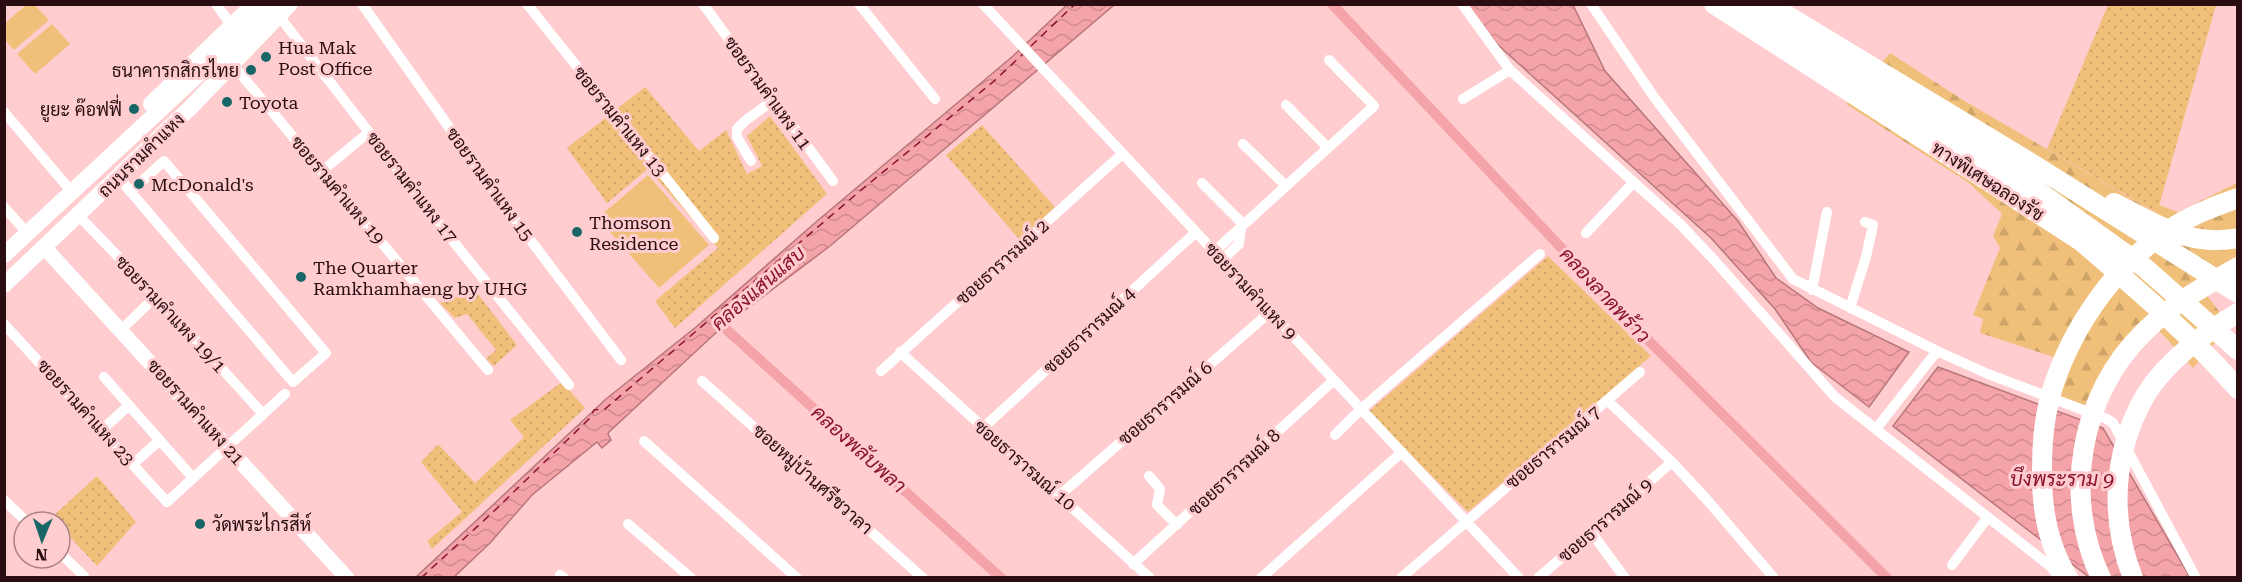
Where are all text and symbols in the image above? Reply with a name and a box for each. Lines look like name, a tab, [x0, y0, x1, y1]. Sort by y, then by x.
street label: ซอยรามคำแหง 11	[720, 32, 816, 154]
place label: Hua Mak Post Office	[278, 37, 372, 79]
marker: Hua Mak Post Office	[259, 50, 273, 64]
place label: ธนาคารกสิกรไทย	[112, 58, 239, 81]
street label: ซอยรามคำแหง 13	[569, 62, 671, 180]
marker: ธนาคารกสิกรไทย	[244, 63, 258, 77]
place label: Toyota	[239, 92, 299, 113]
place label: ยูยะ ค๊อฟฟี่	[40, 94, 122, 123]
marker: Toyota	[220, 95, 234, 109]
marker: ยูยะ ค๊อฟฟี่	[127, 102, 141, 116]
street label: ถนนรามคำแหง	[94, 109, 188, 201]
street label: ซอยรามคำแหง 15	[442, 123, 538, 245]
street label: ซอยรามคำแหง 17	[362, 127, 462, 247]
street label: ซอยรามคำแหง 19	[287, 132, 389, 248]
street label: ทางพิเศษฉลองรัช	[1928, 137, 2048, 225]
place label: McDonald's	[151, 174, 254, 195]
marker: McDonald's	[132, 177, 146, 191]
place label: Thomson Residence	[589, 212, 679, 254]
street label: ซอยธารารมณ์ 2	[950, 213, 1053, 309]
marker: Thomson Residence	[570, 225, 584, 239]
street label: ซอยรามคำแหง 9	[1201, 238, 1301, 344]
water label: คลองแสนแสบ	[706, 241, 810, 335]
water label: คลองลาดพร้าว	[1555, 242, 1656, 348]
street label: ซอยรามคำแหง 19/1	[111, 251, 231, 377]
place label: The Quarter Ramkhamhaeng by UHG	[313, 257, 527, 299]
marker: The Quarter Ramkhamhaeng by UHG	[294, 270, 308, 284]
street label: ซอยธารารมณ์ 4	[1038, 281, 1139, 378]
street label: ซอยรามคำแหง 23	[33, 355, 139, 469]
street label: ซอยรามคำแหง 21	[143, 355, 249, 469]
street label: ซอยธารารมณ์ 6	[1113, 355, 1216, 449]
water label: คลองพลับพลา	[807, 400, 911, 498]
street label: ซอยธารารมณ์ 7	[1500, 400, 1605, 493]
street label: ซอยธารารมณ์ 10	[970, 414, 1081, 515]
street label: ซอยหมู่บ้านศรีชวาลา	[747, 418, 879, 540]
street label: ซอยธารารมณ์ 8	[1183, 423, 1284, 520]
water label: บึงพระราม 9	[2010, 466, 2114, 491]
street label: ซอยธารารมณ์ 9	[1553, 472, 1656, 566]
north arrow	[12, 510, 72, 570]
place label: วัดพระไกรสีห์	[212, 512, 311, 535]
marker: วัดพระไกรสีห์	[193, 517, 207, 531]
text: N	[35, 545, 48, 564]

